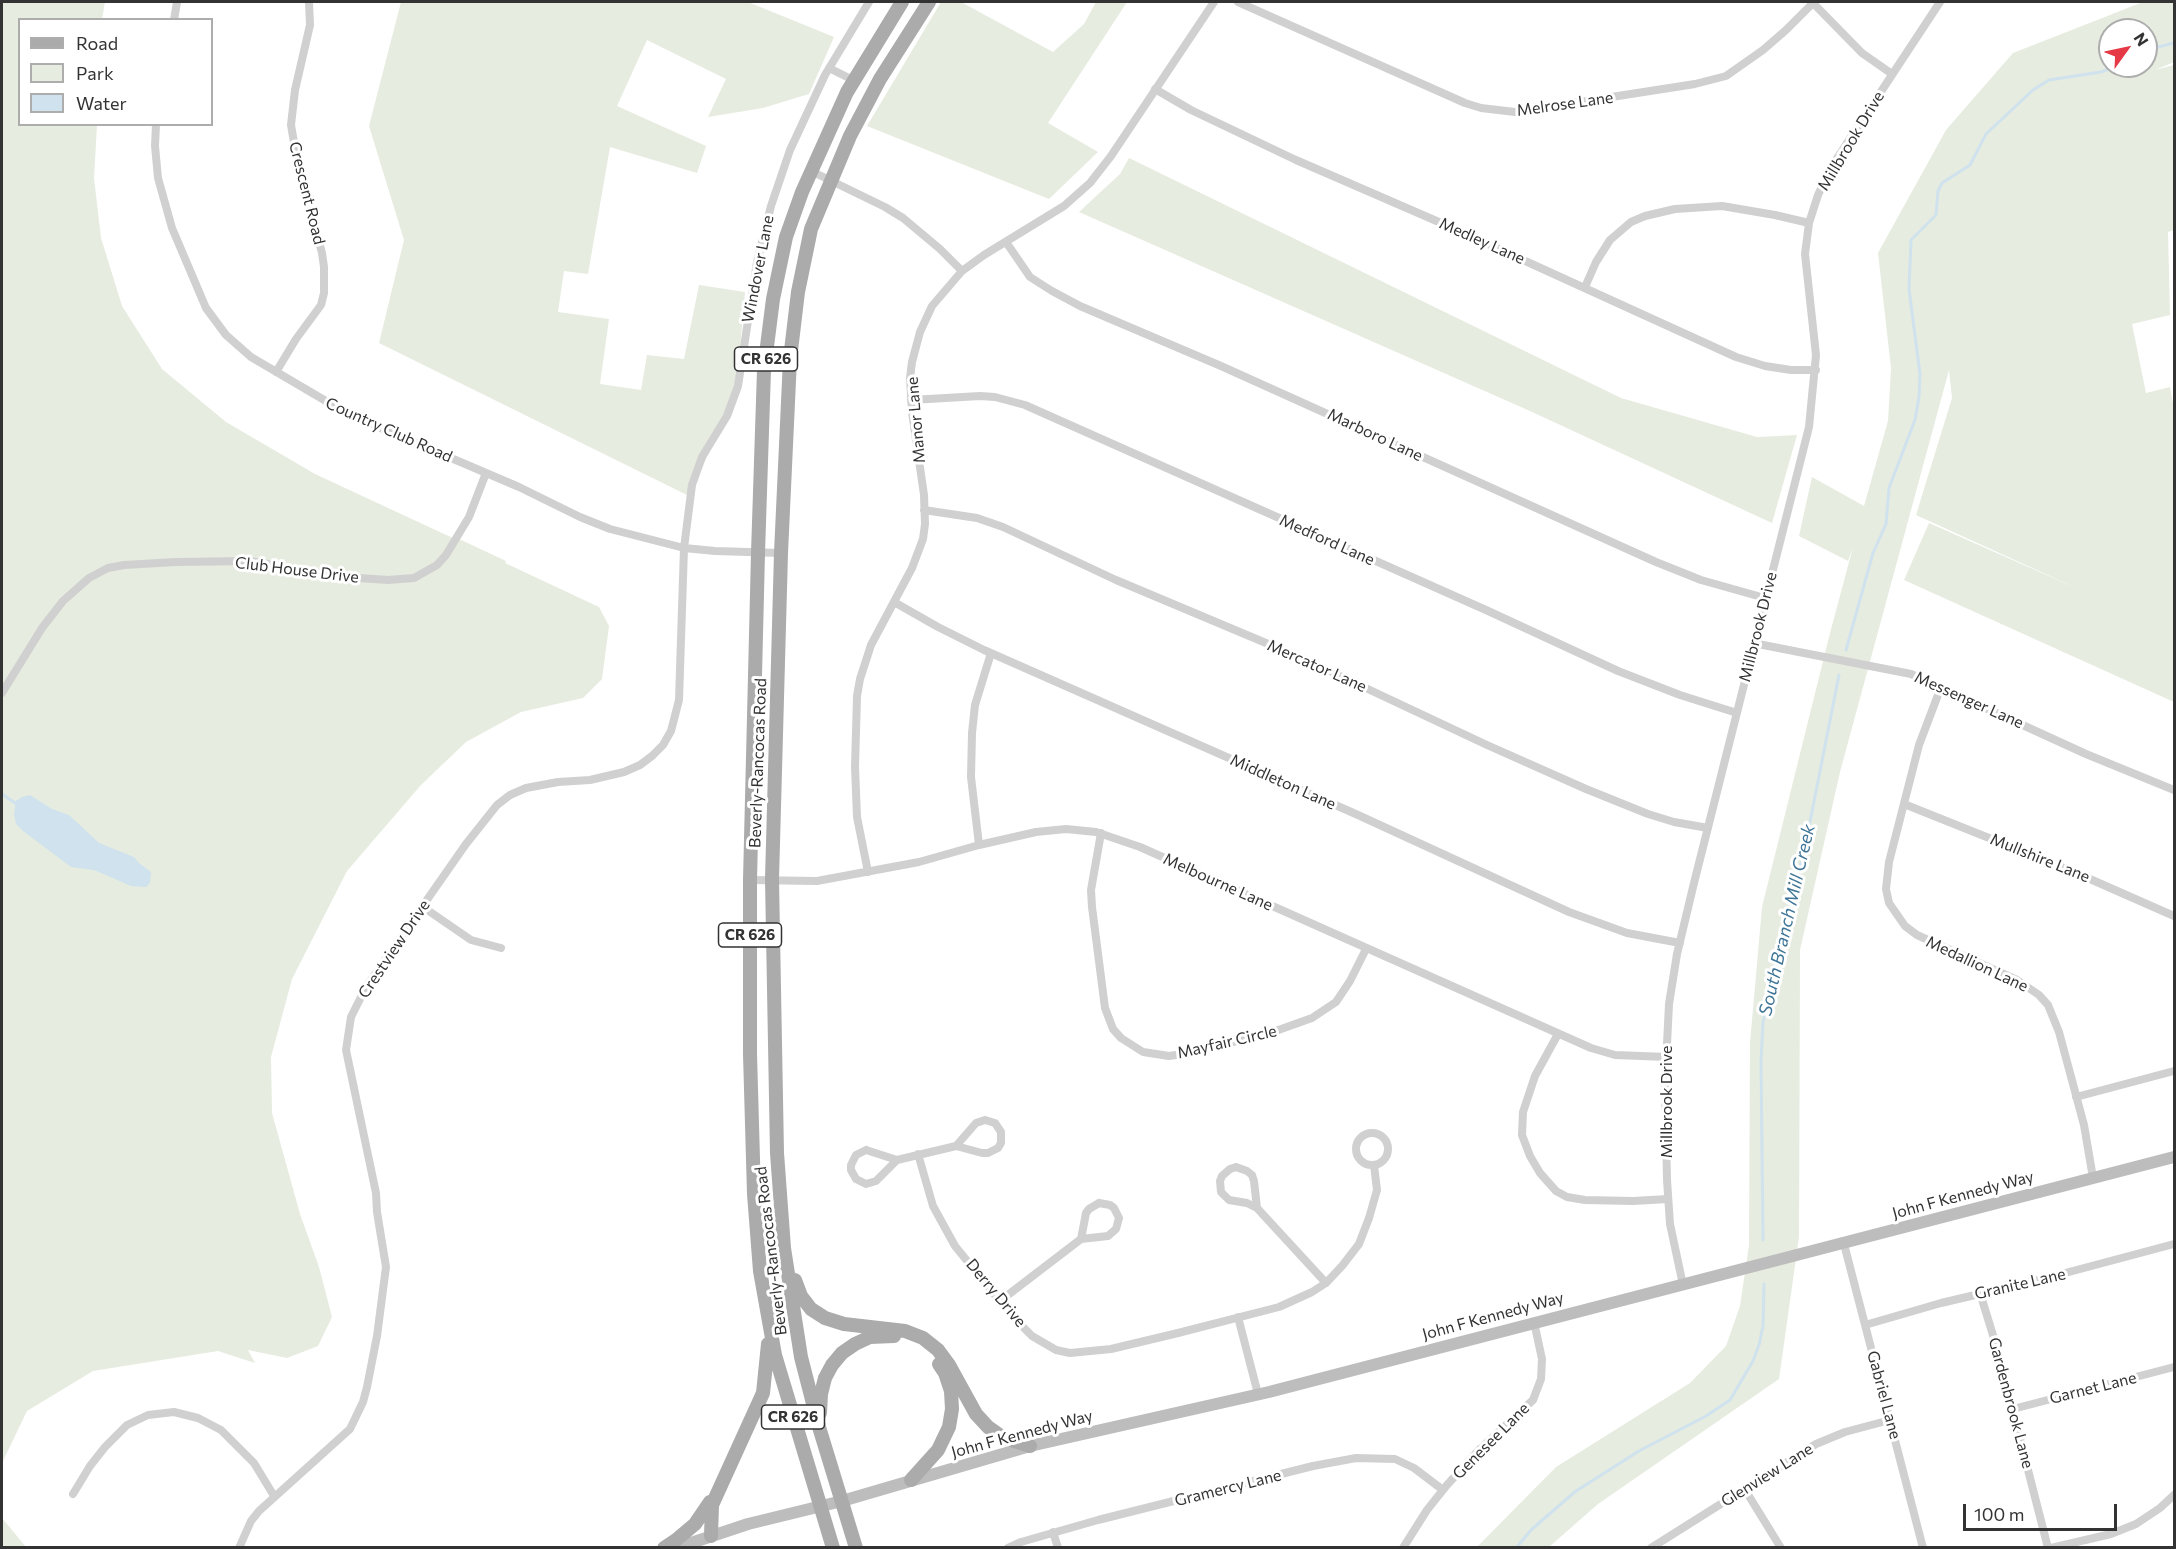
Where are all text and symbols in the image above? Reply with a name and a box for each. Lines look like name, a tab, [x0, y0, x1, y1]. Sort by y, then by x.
legend	[18, 18, 213, 126]
north arrow	[2098, 18, 2158, 78]
text: N	[2131, 29, 2153, 49]
text: Road	[76, 32, 118, 54]
text: Park	[76, 62, 114, 84]
street label: Melrose Lane	[1516, 88, 1614, 120]
street label: Millbrook Drive	[1814, 88, 1888, 194]
text: Water	[76, 92, 127, 114]
street label: Crescent Road	[285, 140, 329, 246]
street label: Windover Lane	[738, 214, 778, 324]
street label: Medley Lane	[1436, 214, 1528, 268]
road number: CR 626	[734, 347, 798, 371]
street label: Manor Lane	[903, 376, 929, 464]
street label: Country Club Road	[323, 393, 455, 467]
street label: Marboro Lane	[1324, 405, 1426, 465]
street label: Medford Lane	[1277, 510, 1377, 570]
street label: Club House Drive	[234, 553, 360, 587]
street label: Millbrook Drive	[1735, 570, 1781, 684]
street label: Mercator Lane	[1264, 636, 1370, 696]
street label: Messenger Lane	[1911, 667, 2027, 733]
street label: Beverly-Rancocas Road	[745, 678, 771, 848]
street label: Middleton Lane	[1227, 750, 1339, 814]
water label: South Branch Mill Creek	[1754, 822, 1820, 1018]
street label: Mullshire Lane	[1987, 829, 2093, 887]
street label: Melbourne Lane	[1160, 849, 1276, 915]
street label: Crestview Drive	[354, 896, 434, 1002]
road number: CR 626	[718, 923, 782, 947]
street label: Medallion Lane	[1923, 932, 2031, 996]
street label: Mayfair Circle	[1175, 1021, 1279, 1063]
street label: Millbrook Drive	[1657, 1046, 1677, 1158]
street label: Beverly-Rancocas Road	[751, 1165, 791, 1337]
street label: John F Kennedy Way	[1890, 1167, 2036, 1223]
street label: Derry Drive	[962, 1255, 1030, 1331]
street label: Granite Lane	[1973, 1264, 2067, 1304]
street label: John F Kennedy Way	[1420, 1288, 1566, 1344]
street label: Gardenbrook Lane	[1984, 1335, 2038, 1471]
street label: Gabriel Lane	[1863, 1349, 1905, 1441]
street label: Garnet Lane	[2048, 1368, 2138, 1408]
street label: Genesee Lane	[1449, 1399, 1533, 1483]
road number: CR 626	[762, 1405, 824, 1429]
street label: John F Kennedy Way	[949, 1406, 1095, 1462]
street label: Glenview Lane	[1717, 1439, 1817, 1511]
street label: Gramercy Lane	[1173, 1465, 1283, 1511]
scale bar	[1966, 1492, 2120, 1530]
text: 100 m	[1974, 1503, 2024, 1525]

